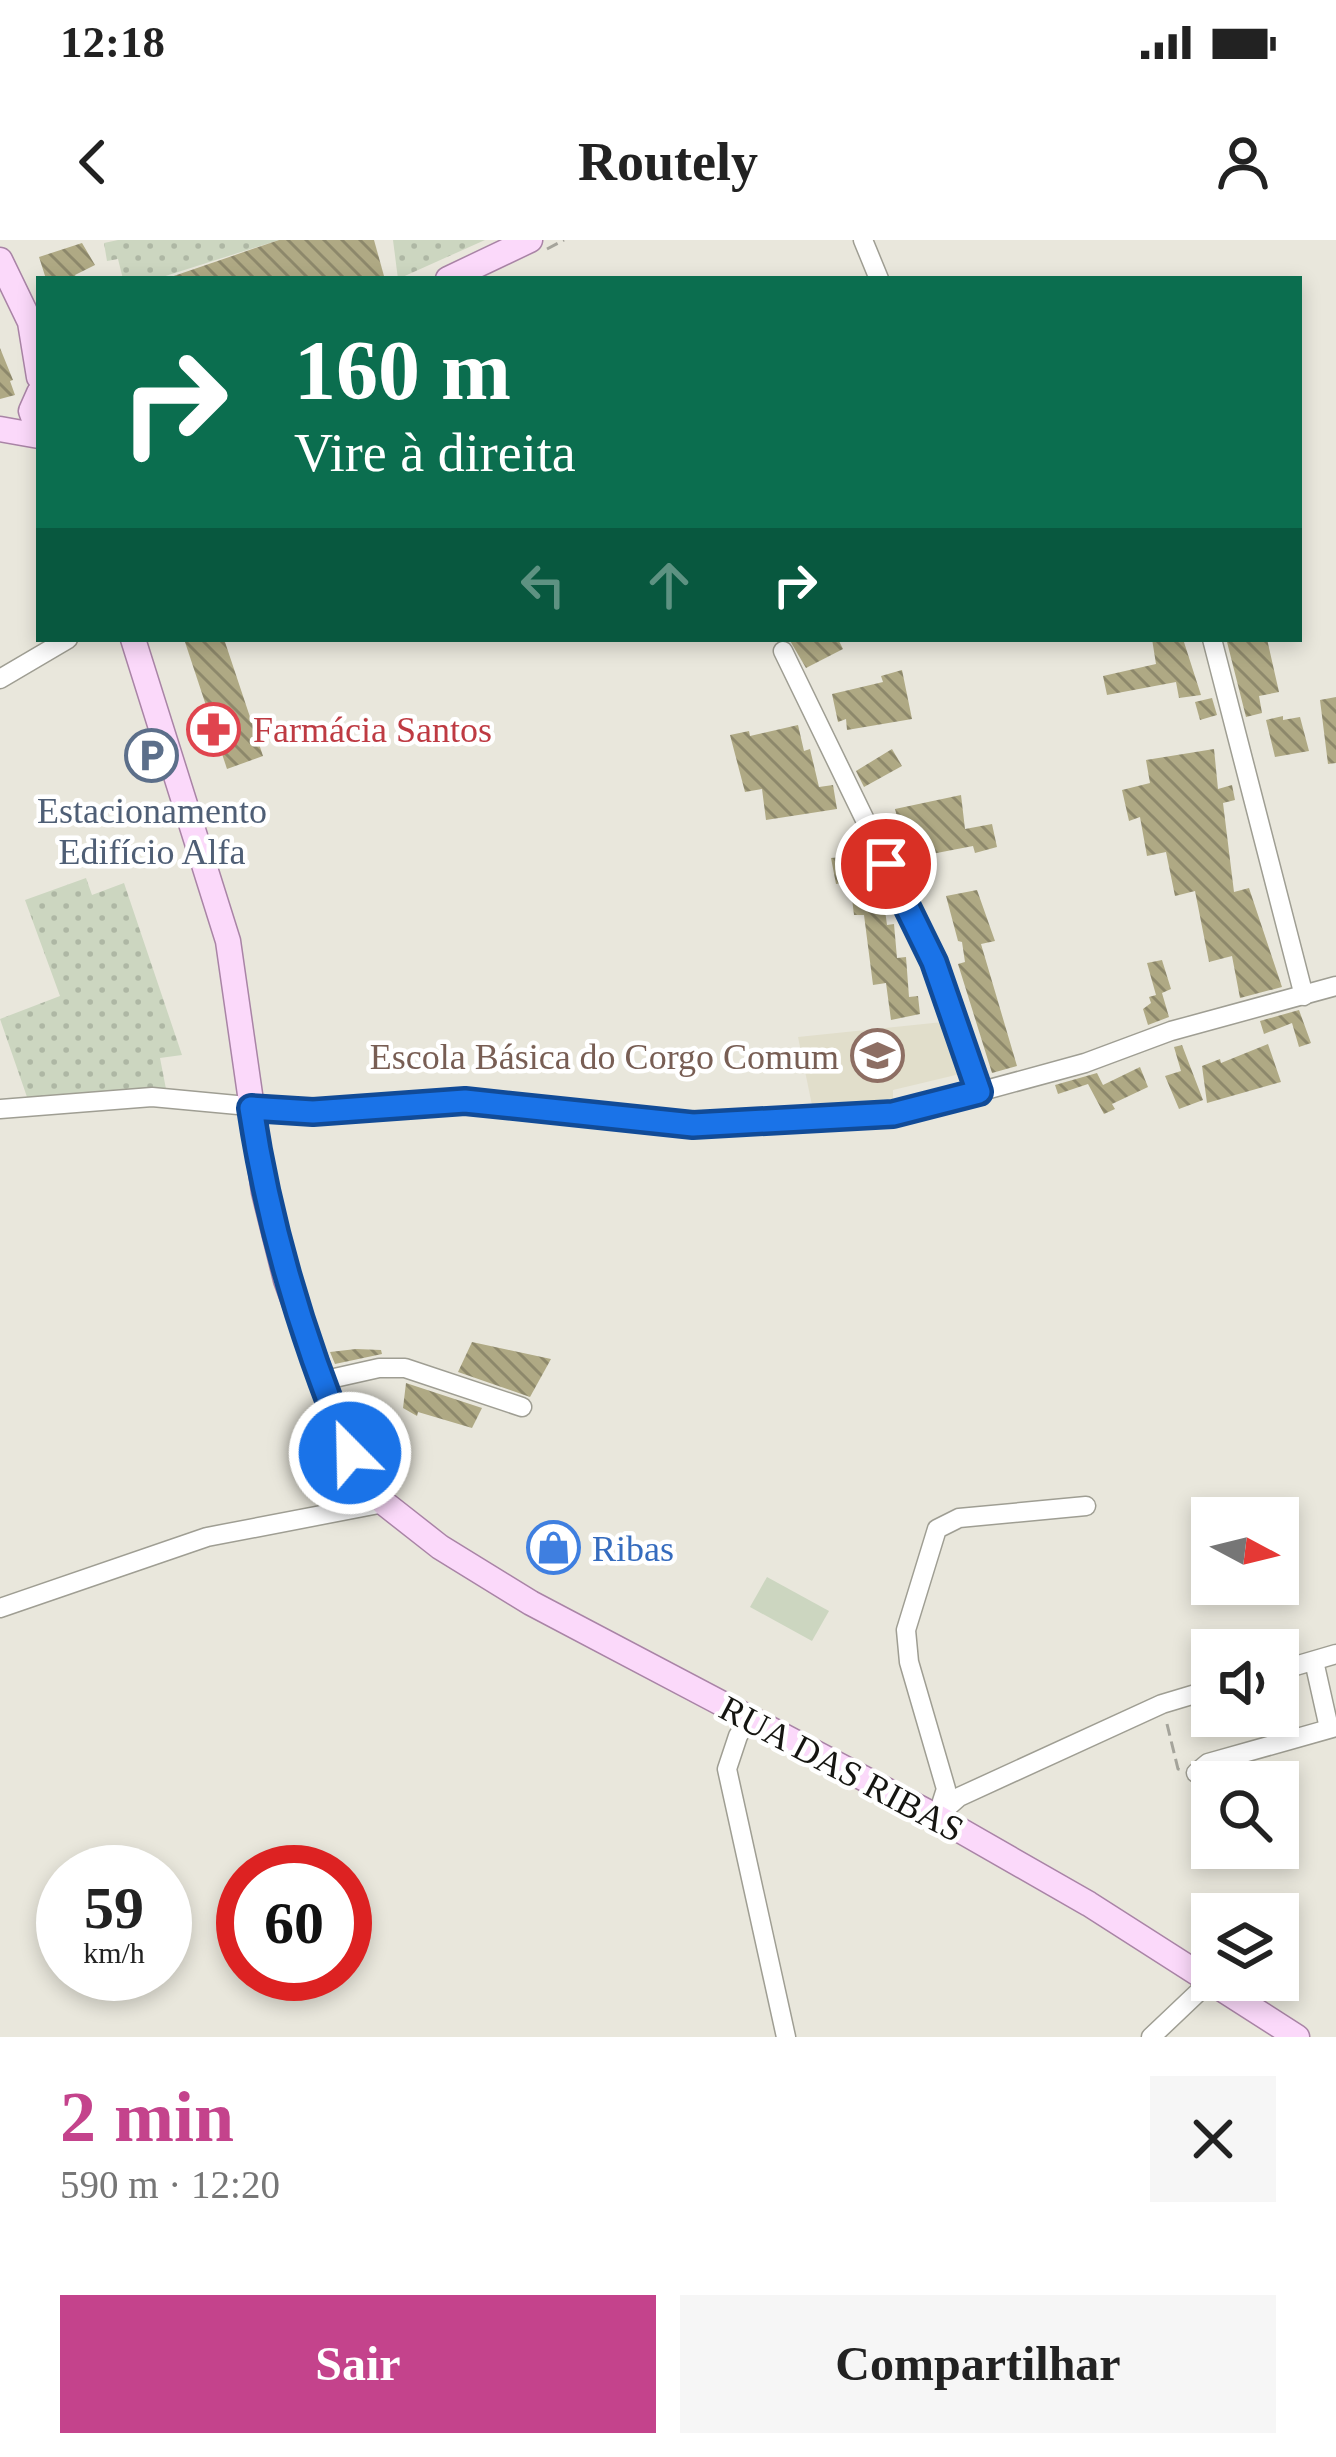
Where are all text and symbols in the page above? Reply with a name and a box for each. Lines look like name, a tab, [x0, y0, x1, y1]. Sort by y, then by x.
text: 12:18	[60, 17, 165, 67]
icon: back	[60, 129, 126, 195]
icon: person	[1210, 129, 1276, 195]
text: Routely	[578, 132, 758, 192]
icon: right	[96, 324, 252, 480]
text: 160 m	[294, 324, 511, 417]
text: Vire à direita	[294, 423, 576, 483]
icon: left	[510, 552, 576, 618]
icon: ahead	[636, 552, 702, 618]
icon: right	[762, 552, 828, 618]
pharmacy icon: Farmácia Santos	[186, 701, 242, 757]
place label: Farmácia Santos	[253, 710, 492, 750]
parking icon: Estacionamento Edifício Alfa	[124, 727, 180, 783]
place label: Estacionamento Edifício Alfa	[37, 791, 267, 872]
pin	[835, 813, 937, 915]
icon: arrive	[853, 831, 919, 897]
school or university icon: Escola Básica do Corgo Comum	[850, 1028, 906, 1084]
place label: Escola Básica do Corgo Comum	[370, 1037, 839, 1077]
position arrow	[287, 1390, 413, 1516]
north arrow	[1191, 1497, 1299, 1605]
map controls	[1191, 1497, 1299, 2001]
shop icon: Ribas	[525, 1520, 581, 1576]
place label: Ribas	[592, 1529, 674, 1569]
button: sound	[1191, 1629, 1299, 1737]
street label: RUA DAS RIBAS	[713, 1688, 970, 1850]
button: search	[1191, 1761, 1299, 1869]
speed limit sign: 60	[216, 1845, 372, 2001]
text: 59	[84, 1875, 144, 1941]
button: layers	[1191, 1893, 1299, 2001]
text: km/h	[83, 1936, 145, 1969]
button: close	[1150, 2076, 1276, 2202]
text: 2 min	[60, 2077, 234, 2157]
text: 590 m · 12:20	[60, 2163, 280, 2206]
button: Sair	[60, 2295, 656, 2433]
button: Compartilhar	[680, 2295, 1276, 2433]

